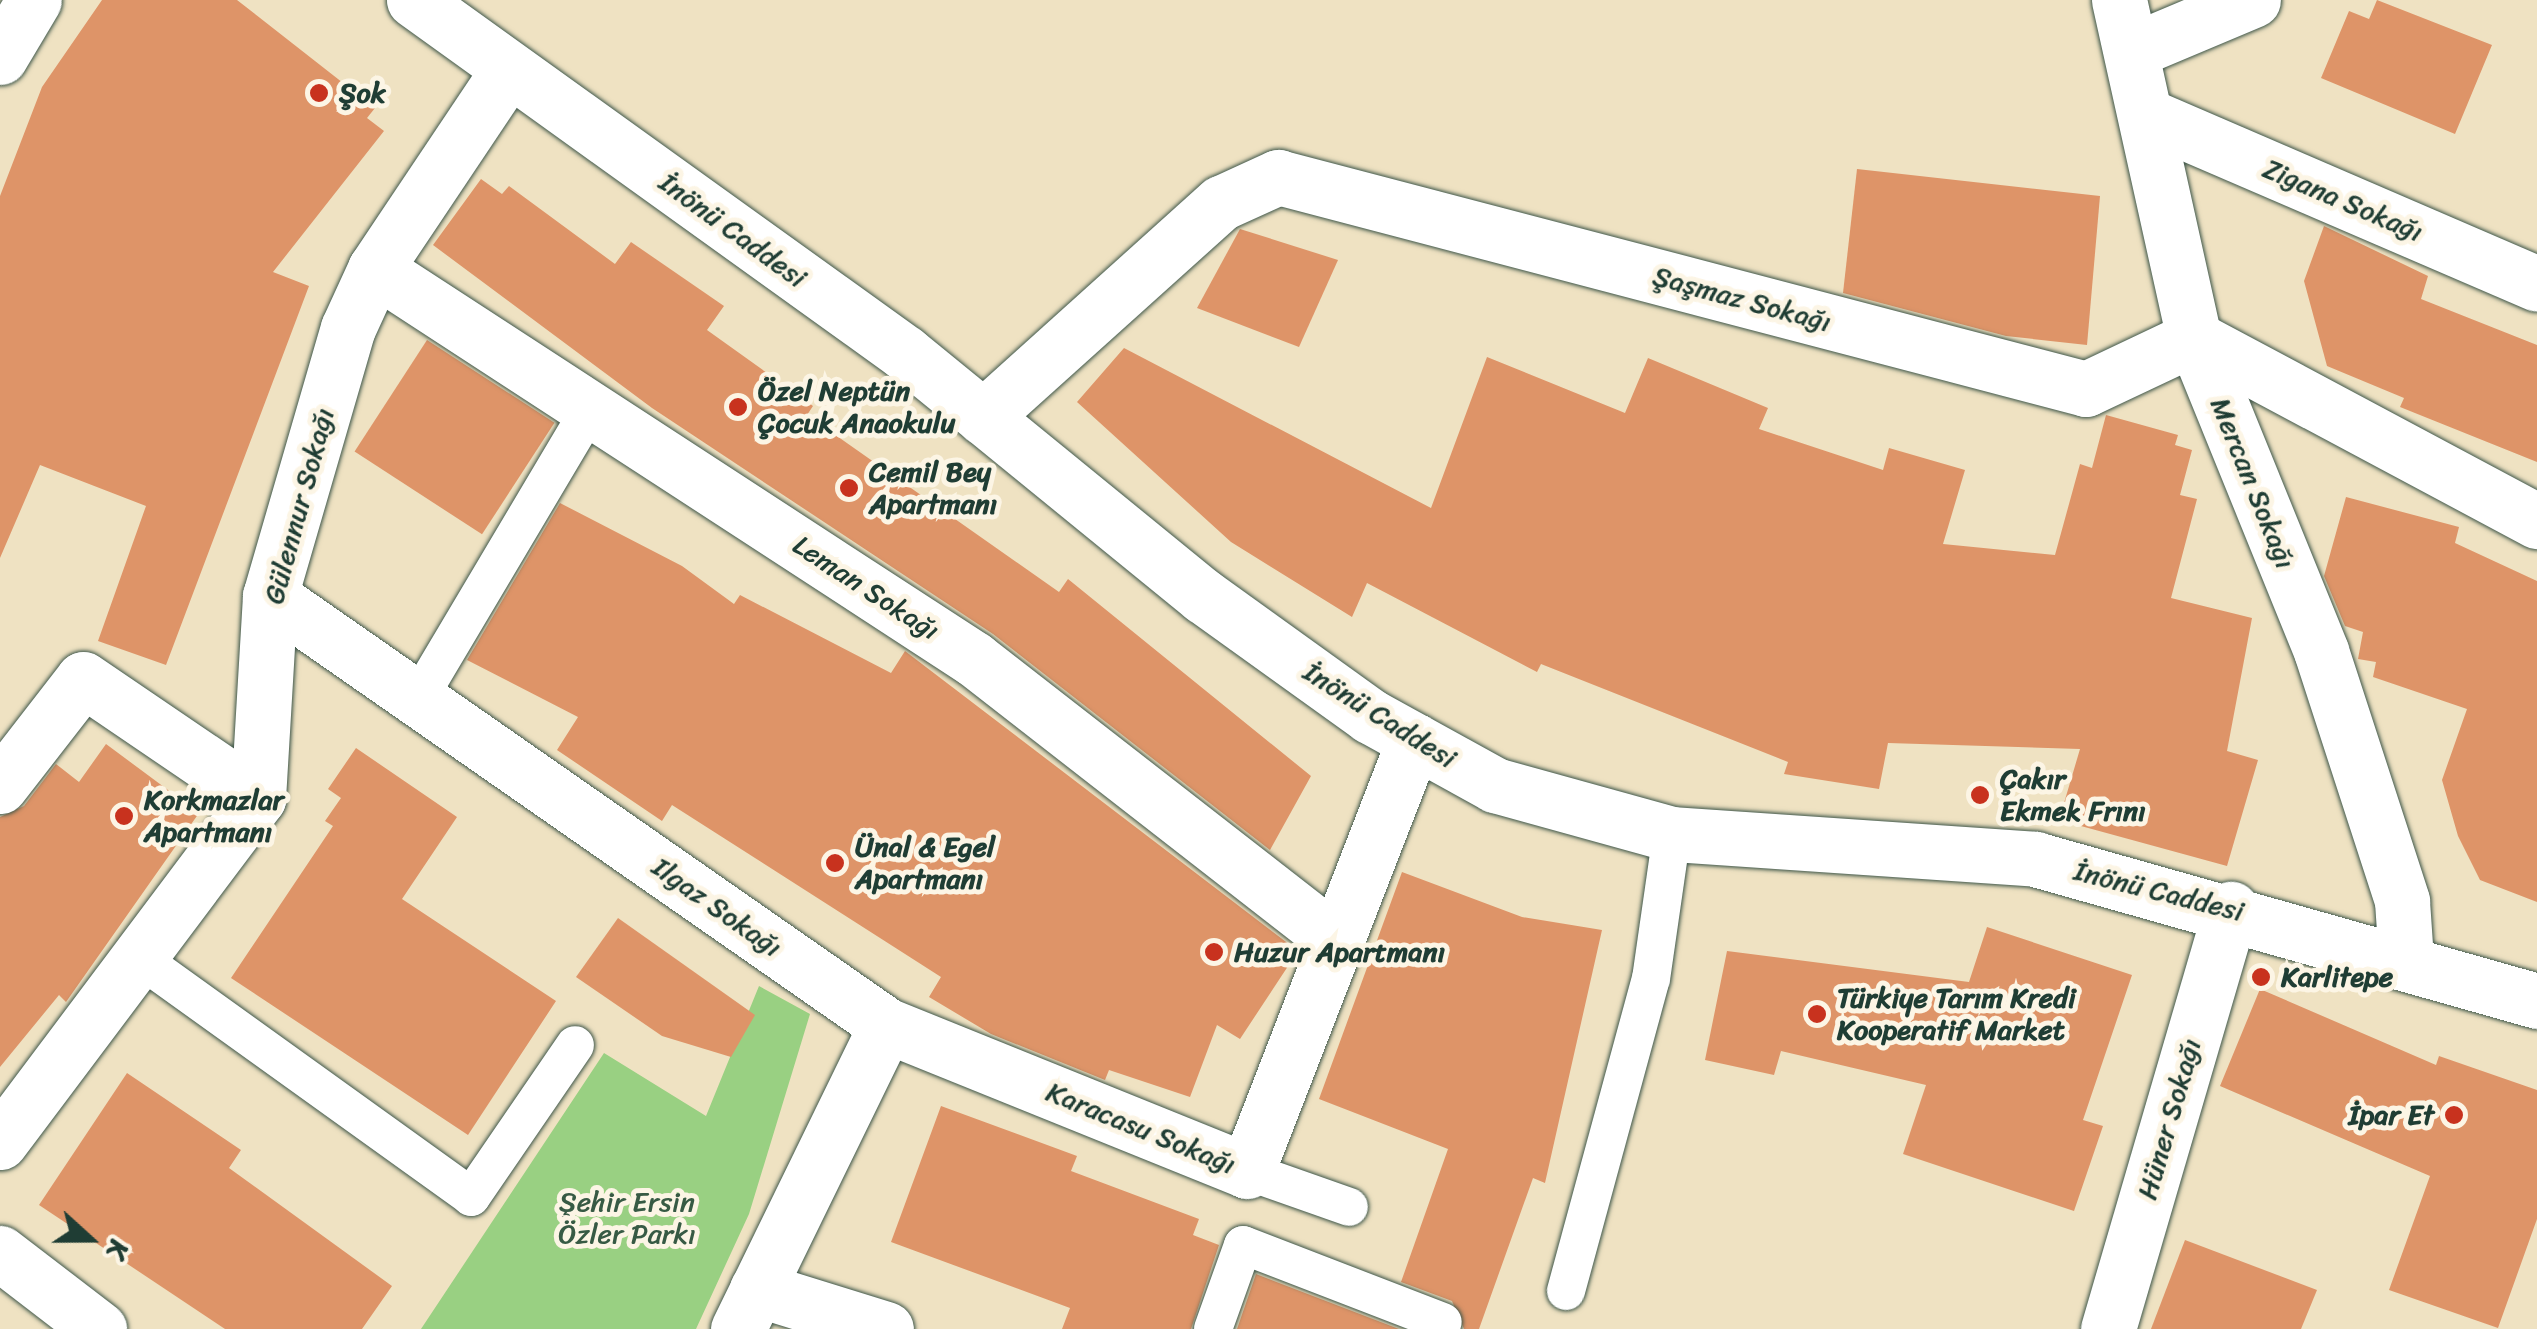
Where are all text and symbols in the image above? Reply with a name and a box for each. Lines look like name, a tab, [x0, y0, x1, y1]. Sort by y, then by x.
place label: Şok	[339, 76, 386, 110]
marker: Şok	[308, 82, 330, 104]
street label: Zigana Sokağı	[2258, 151, 2428, 249]
street label: İnönü Caddesi	[653, 166, 813, 294]
street label: Şaşmaz Sokağı	[1649, 259, 1835, 339]
place label: Özel Neptün Çocuk Anaokulu	[758, 374, 955, 440]
street label: Mercan Sokağı	[2203, 392, 2303, 574]
marker: Özel Neptün Çocuk Anaokulu	[727, 396, 749, 418]
street label: Gülennur Sokağı	[257, 404, 341, 608]
place label: Cemil Bey Apartmanı	[869, 455, 997, 521]
marker: Cemil Bey Apartmanı	[838, 477, 860, 499]
street label: Leman Sokağı	[786, 528, 946, 648]
street label: İnönü Caddesi	[1298, 655, 1462, 775]
place label: Çakır Ekmek Frını	[2000, 762, 2146, 828]
place label: Korkmazlar Apartmanı	[144, 783, 284, 849]
marker: Çakır Ekmek Frını	[1969, 784, 1991, 806]
marker: Korkmazlar Apartmanı	[113, 805, 135, 827]
place label: Ünal & Egel Apartmanı	[855, 830, 995, 896]
street label: Ilgaz Sokağı	[646, 850, 788, 964]
marker: Ünal & Egel Apartmanı	[824, 852, 846, 874]
street label: İnönü Caddesi	[2071, 854, 2247, 928]
place label: Huzur Apartmanı	[1234, 935, 1444, 969]
marker: Huzur Apartmanı	[1203, 941, 1225, 963]
place label: Karlitepe	[2281, 960, 2393, 994]
marker: Karlitepe	[2250, 966, 2272, 988]
place label: Türkiye Tarım Kredi Kooperatif Market	[1837, 981, 2076, 1047]
marker: Türkiye Tarım Kredi Kooperatif Market	[1806, 1003, 1828, 1025]
street label: Hüner Sokağı	[2130, 1035, 2208, 1203]
street label: Karacasu Sokağı	[1042, 1075, 1240, 1181]
place label: İpar Et	[2348, 1098, 2434, 1132]
marker: İpar Et	[2443, 1104, 2465, 1126]
park label: Şehir Ersin Özler Parkı	[558, 1185, 696, 1251]
north arrow	[40, 1189, 140, 1289]
text: K	[93, 1233, 144, 1267]

